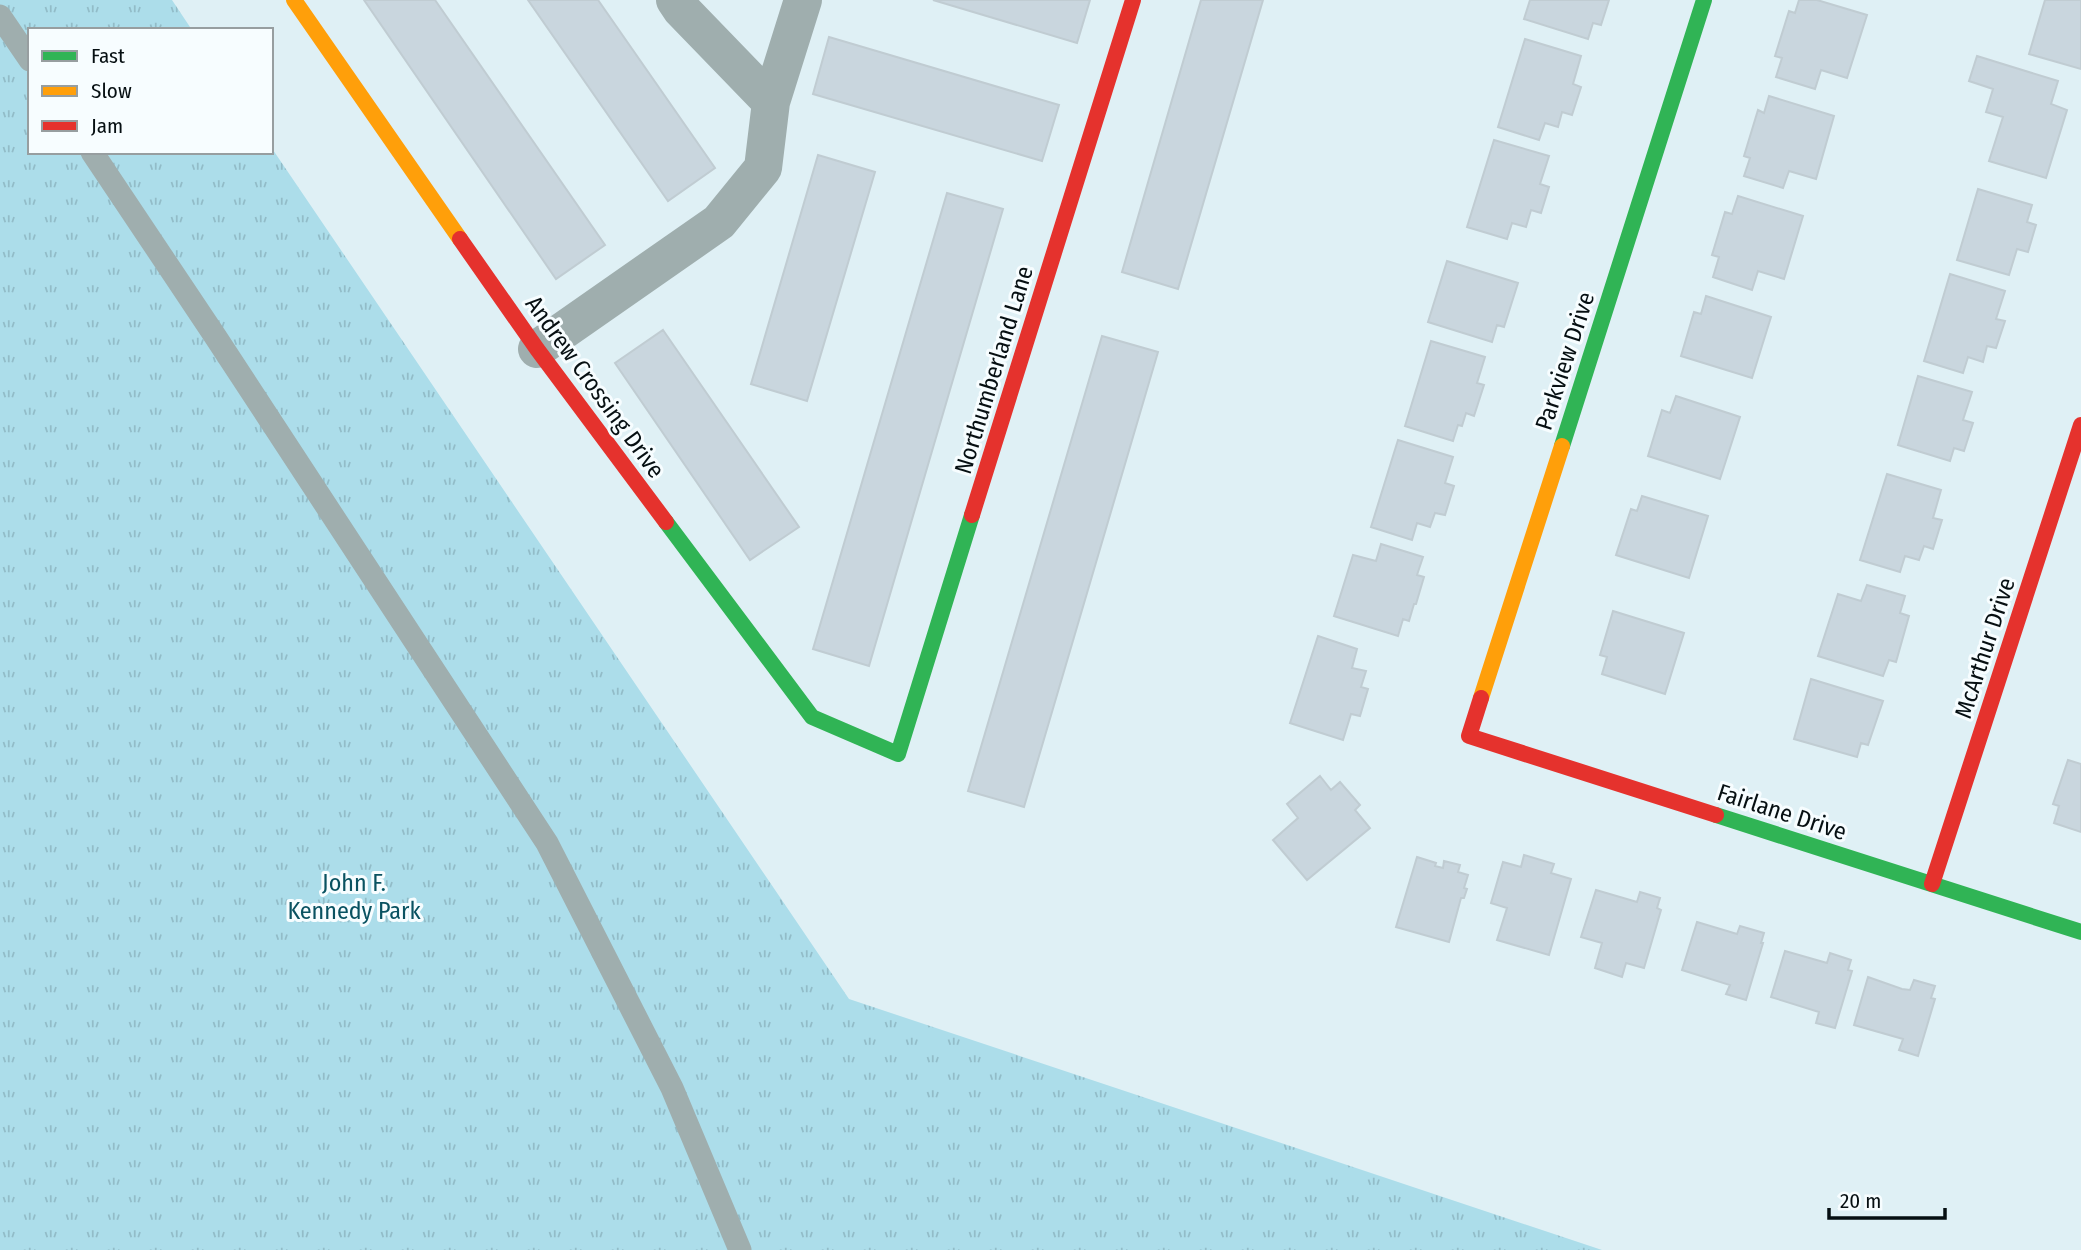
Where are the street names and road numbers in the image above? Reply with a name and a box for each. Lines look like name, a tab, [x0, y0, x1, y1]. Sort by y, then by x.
street label: Northumberland Lane	[949, 263, 1039, 477]
street label: Parkview Drive	[1530, 288, 1600, 434]
street label: Andrew Crossing Drive	[520, 291, 670, 483]
street label: McArthur Drive	[1949, 574, 2021, 722]
street label: Fairlane Drive	[1714, 778, 1850, 846]

